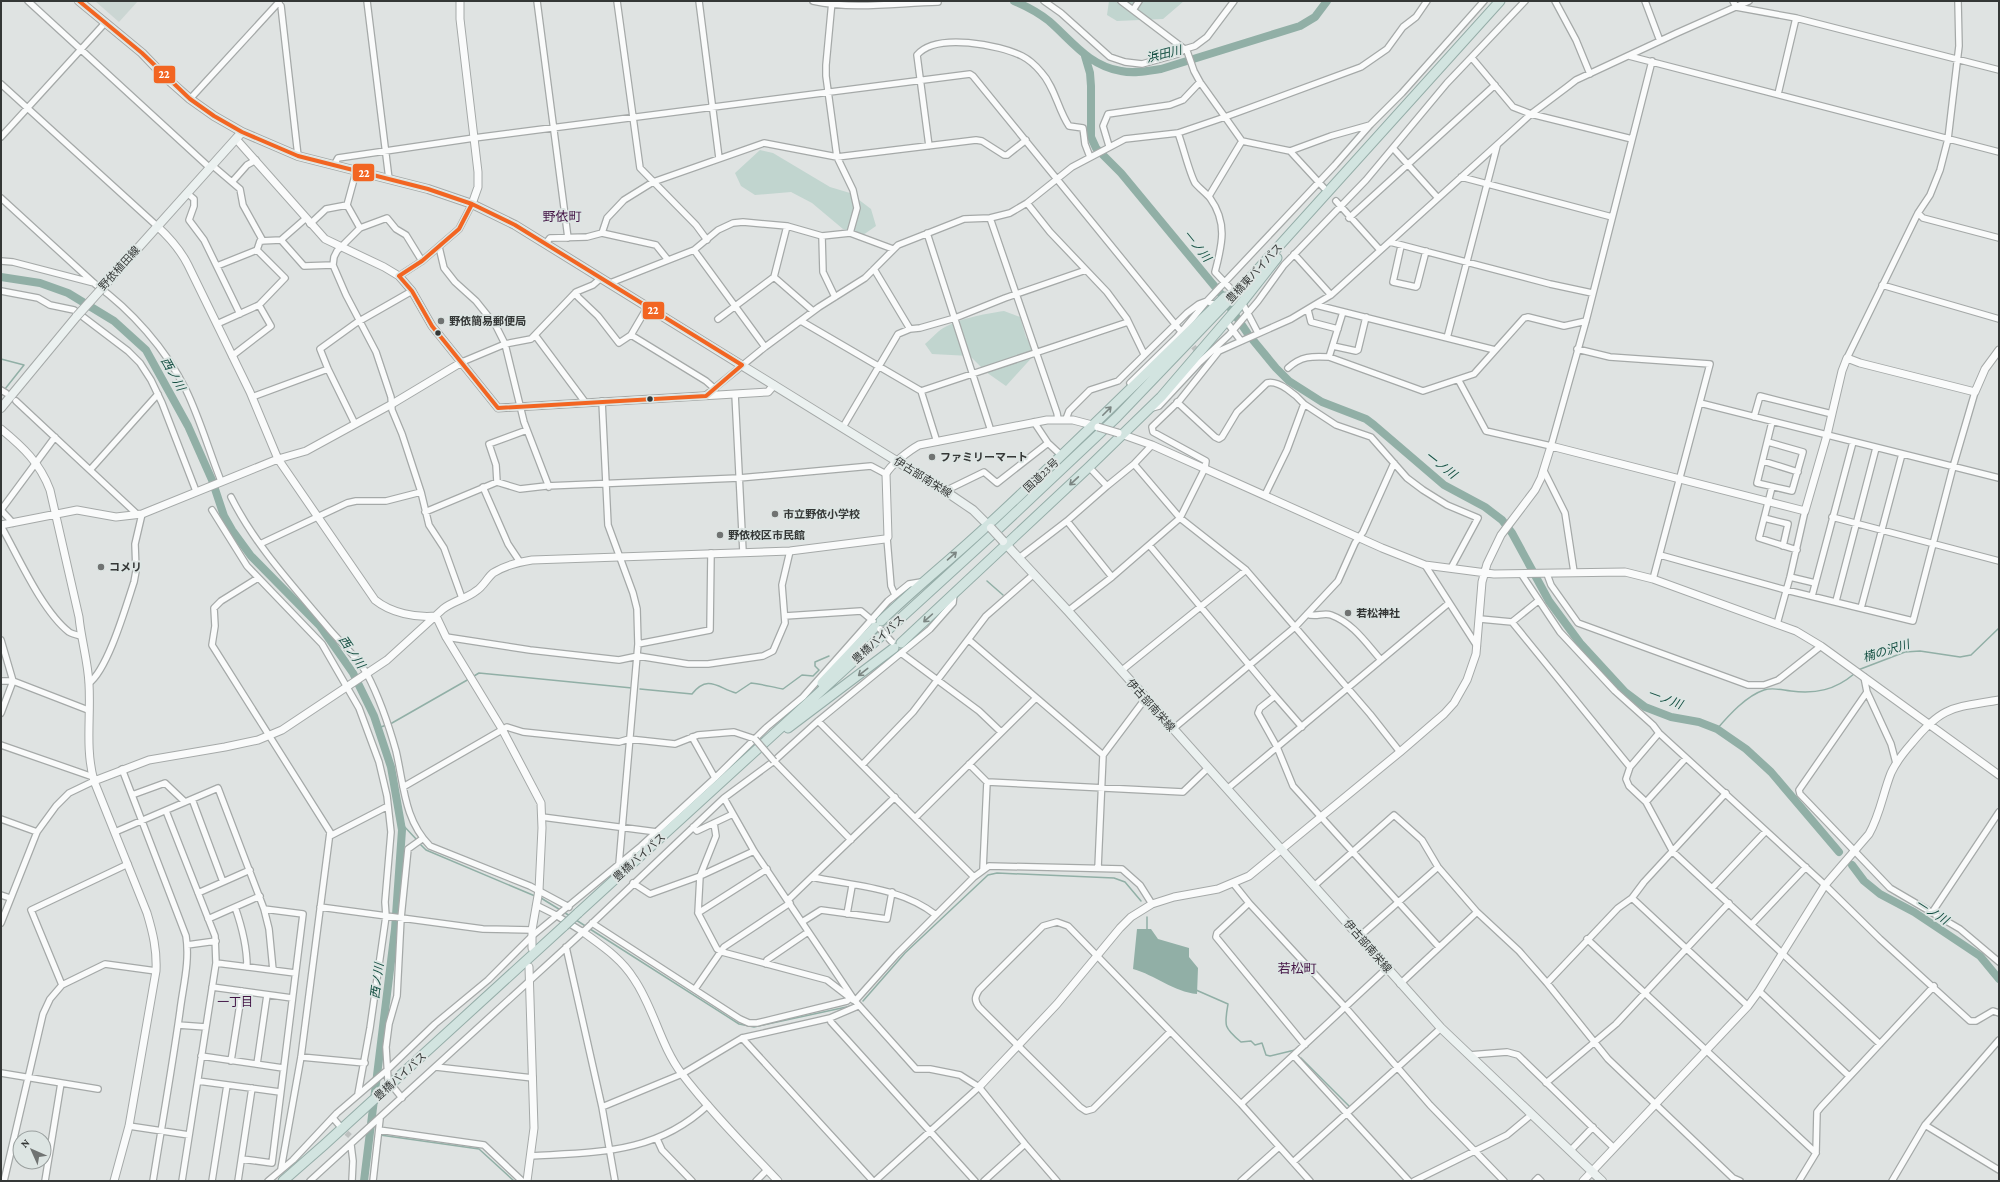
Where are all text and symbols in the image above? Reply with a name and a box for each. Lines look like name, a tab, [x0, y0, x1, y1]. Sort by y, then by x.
water label: 浜田川	[1145, 42, 1185, 65]
line badge: 22	[153, 65, 176, 84]
text: 22	[158, 68, 170, 80]
line badge: 22	[352, 163, 375, 182]
text: 22	[358, 167, 370, 179]
district label: 野依町	[542, 209, 582, 224]
water label: 一ノ川	[1180, 228, 1215, 266]
street label: 豊橋東バイパス	[1223, 241, 1285, 305]
street label: 野依植田線	[96, 244, 142, 292]
line badge: 22	[642, 301, 665, 320]
text: 22	[647, 304, 659, 316]
place label: 野依簡易郵便局	[449, 315, 526, 327]
marker: 野依簡易郵便局	[436, 316, 446, 326]
unlabelled marker	[433, 328, 443, 338]
water label: 西ノ川	[158, 355, 189, 395]
unlabelled marker	[645, 394, 655, 404]
one-way arrow	[1102, 407, 1112, 417]
water label: 一ノ川	[1423, 448, 1461, 483]
place label: ファミリーマート	[940, 451, 1028, 463]
marker: ファミリーマート	[927, 452, 937, 462]
street label: 伊古部南栄線	[892, 454, 954, 500]
street label: 国道23号	[1021, 456, 1061, 494]
one-way arrow	[1070, 476, 1080, 485]
place label: 市立野依小学校	[783, 508, 860, 520]
marker: 市立野依小学校	[770, 509, 780, 519]
place label: 野依校区市民館	[728, 529, 805, 541]
marker: 野依校区市民館	[715, 530, 725, 540]
one-way arrow	[946, 552, 957, 561]
place label: コメリ	[109, 561, 142, 573]
marker: コメリ	[96, 562, 106, 572]
place label: 若松神社	[1356, 607, 1400, 619]
marker: 若松神社	[1343, 608, 1353, 618]
street label: 豊橋バイパス	[850, 613, 906, 665]
one-way arrow	[922, 614, 933, 623]
water label: 西ノ川	[336, 633, 369, 672]
water label: 楠の沢川	[1861, 637, 1913, 665]
one-way arrow	[858, 668, 869, 677]
street label: 伊古部南栄線	[1124, 676, 1178, 734]
water label: 一ノ川	[1646, 686, 1686, 712]
street label: 豊橋バイパス	[611, 831, 667, 883]
water label: 一ノ川	[1913, 897, 1953, 929]
street label: 伊古部南栄線	[1342, 917, 1394, 975]
water label: 西ノ川	[368, 960, 386, 1000]
district label: 若松町	[1277, 961, 1317, 976]
district label: 一丁目	[217, 995, 253, 1009]
street label: 豊橋バイパス	[372, 1050, 428, 1102]
north arrow	[12, 1130, 52, 1170]
text: N	[18, 1136, 32, 1150]

